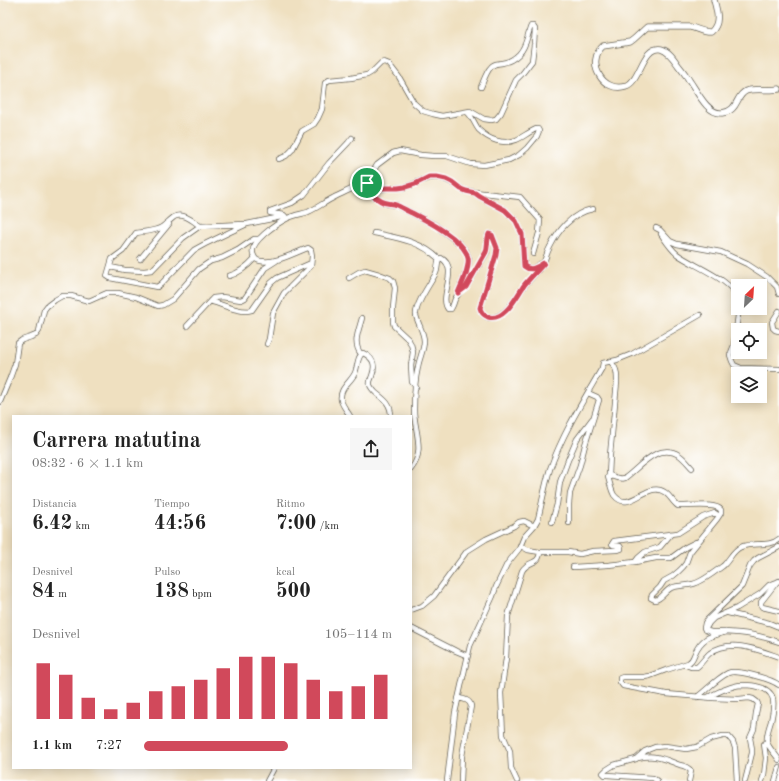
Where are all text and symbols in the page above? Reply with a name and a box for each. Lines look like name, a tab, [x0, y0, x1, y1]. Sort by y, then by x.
pin	[350, 166, 384, 200]
icon: arrive	[356, 172, 378, 194]
north arrow	[731, 279, 767, 315]
map controls	[731, 279, 767, 403]
button: locate	[731, 323, 767, 359]
button: layers	[731, 367, 767, 403]
button: share	[350, 428, 392, 470]
text: Carrera matutina	[32, 430, 201, 452]
text: 08:32 · 6 × 1.1 km	[32, 457, 143, 470]
text: Distancia	[32, 499, 77, 510]
text: Tiempo	[154, 499, 190, 510]
text: Ritmo	[276, 499, 305, 510]
text: 6.42	[32, 514, 72, 534]
text: 44:56	[154, 514, 206, 534]
text: 7:00	[276, 514, 316, 534]
text: km	[72, 521, 90, 532]
text: /km	[316, 521, 339, 532]
text: Desnivel	[32, 567, 73, 578]
text: Pulso	[154, 567, 181, 578]
text: kcal	[276, 567, 295, 578]
text: 84	[32, 582, 55, 602]
text: 138	[154, 582, 189, 602]
text: 500	[276, 582, 311, 602]
text: m	[55, 589, 67, 600]
text: bpm	[189, 589, 212, 600]
text: Desnivel	[32, 628, 80, 641]
text: 105–114 m	[325, 628, 392, 641]
text: 1.1 km	[32, 739, 72, 752]
text: 7:27	[96, 739, 122, 752]

